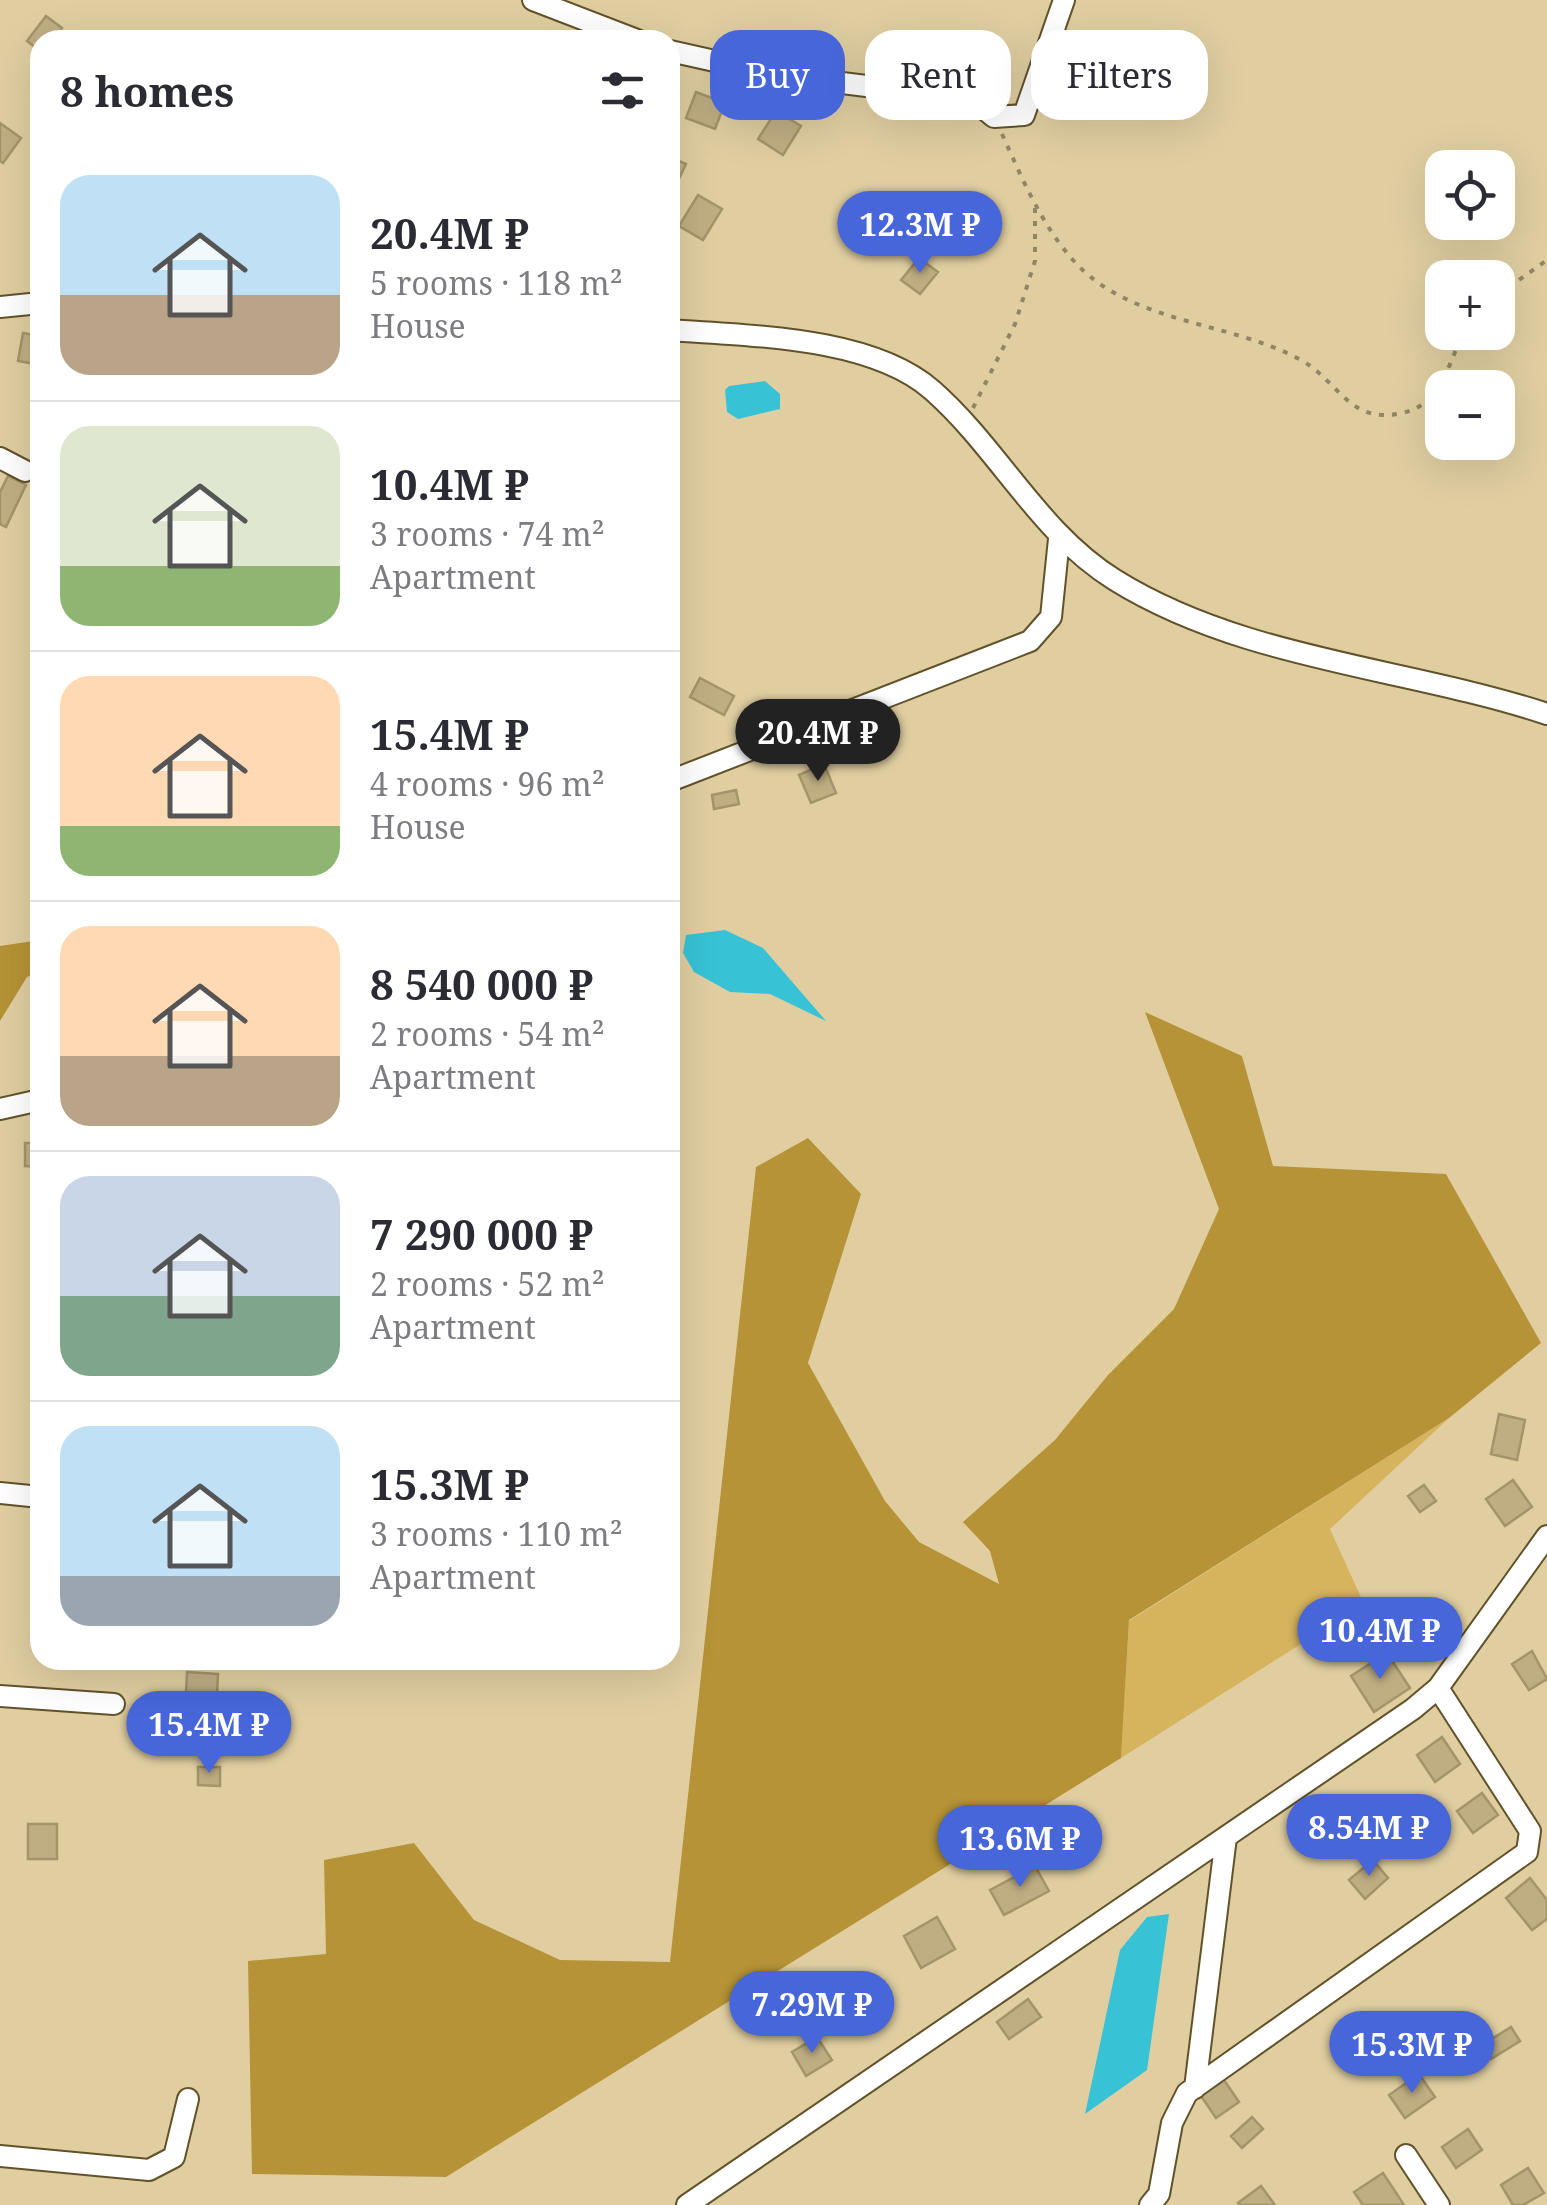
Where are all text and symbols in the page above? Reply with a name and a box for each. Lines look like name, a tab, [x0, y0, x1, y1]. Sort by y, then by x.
chip: Buy	[710, 30, 845, 120]
chip: Rent	[865, 30, 1011, 120]
chip: Filters	[1031, 30, 1208, 120]
text: 8 homes	[60, 62, 234, 119]
icon: filters	[595, 63, 650, 118]
map controls	[1425, 150, 1515, 460]
button: locate	[1425, 150, 1515, 240]
pin: 12.3M ₽	[828, 191, 1012, 276]
text: 12.3M ₽	[859, 202, 981, 245]
text: 20.4M ₽	[370, 204, 529, 261]
icon: home	[140, 215, 260, 335]
button: +	[1425, 260, 1515, 350]
text: 5 rooms · 118 m²	[370, 261, 623, 304]
text: House	[370, 304, 466, 347]
button: −	[1425, 370, 1515, 460]
text: 10.4M ₽	[370, 455, 529, 512]
icon: home	[140, 466, 260, 586]
text: 3 rooms · 74 m²	[370, 512, 605, 555]
text: Apartment	[370, 555, 536, 598]
pin: 20.4M ₽	[726, 699, 910, 784]
text: 15.4M ₽	[370, 705, 529, 762]
text: 20.4M ₽	[757, 710, 879, 753]
icon: home	[140, 716, 260, 836]
text: 4 rooms · 96 m²	[370, 762, 605, 805]
text: House	[370, 805, 466, 848]
text: 8 540 000 ₽	[370, 955, 594, 1012]
icon: home	[140, 966, 260, 1086]
text: 2 rooms · 54 m²	[370, 1012, 605, 1055]
text: Apartment	[370, 1055, 536, 1098]
text: 7 290 000 ₽	[370, 1205, 594, 1262]
icon: home	[140, 1216, 260, 1336]
text: 2 rooms · 52 m²	[370, 1262, 605, 1305]
text: Apartment	[370, 1305, 536, 1348]
text: 15.3M ₽	[370, 1455, 529, 1512]
icon: home	[140, 1466, 260, 1586]
text: 3 rooms · 110 m²	[370, 1512, 623, 1555]
text: Apartment	[370, 1555, 536, 1598]
pin: 10.4M ₽	[1288, 1597, 1472, 1682]
text: 10.4M ₽	[1319, 1608, 1441, 1651]
pin: 15.4M ₽	[117, 1691, 301, 1776]
text: 15.4M ₽	[148, 1702, 270, 1745]
pin: 8.54M ₽	[1277, 1794, 1461, 1879]
pin: 13.6M ₽	[928, 1805, 1112, 1890]
text: 8.54M ₽	[1308, 1805, 1430, 1848]
text: 13.6M ₽	[959, 1816, 1081, 1859]
pin: 7.29M ₽	[720, 1971, 904, 2056]
text: 7.29M ₽	[751, 1982, 873, 2025]
pin: 15.3M ₽	[1320, 2011, 1504, 2096]
text: 15.3M ₽	[1351, 2022, 1473, 2065]

